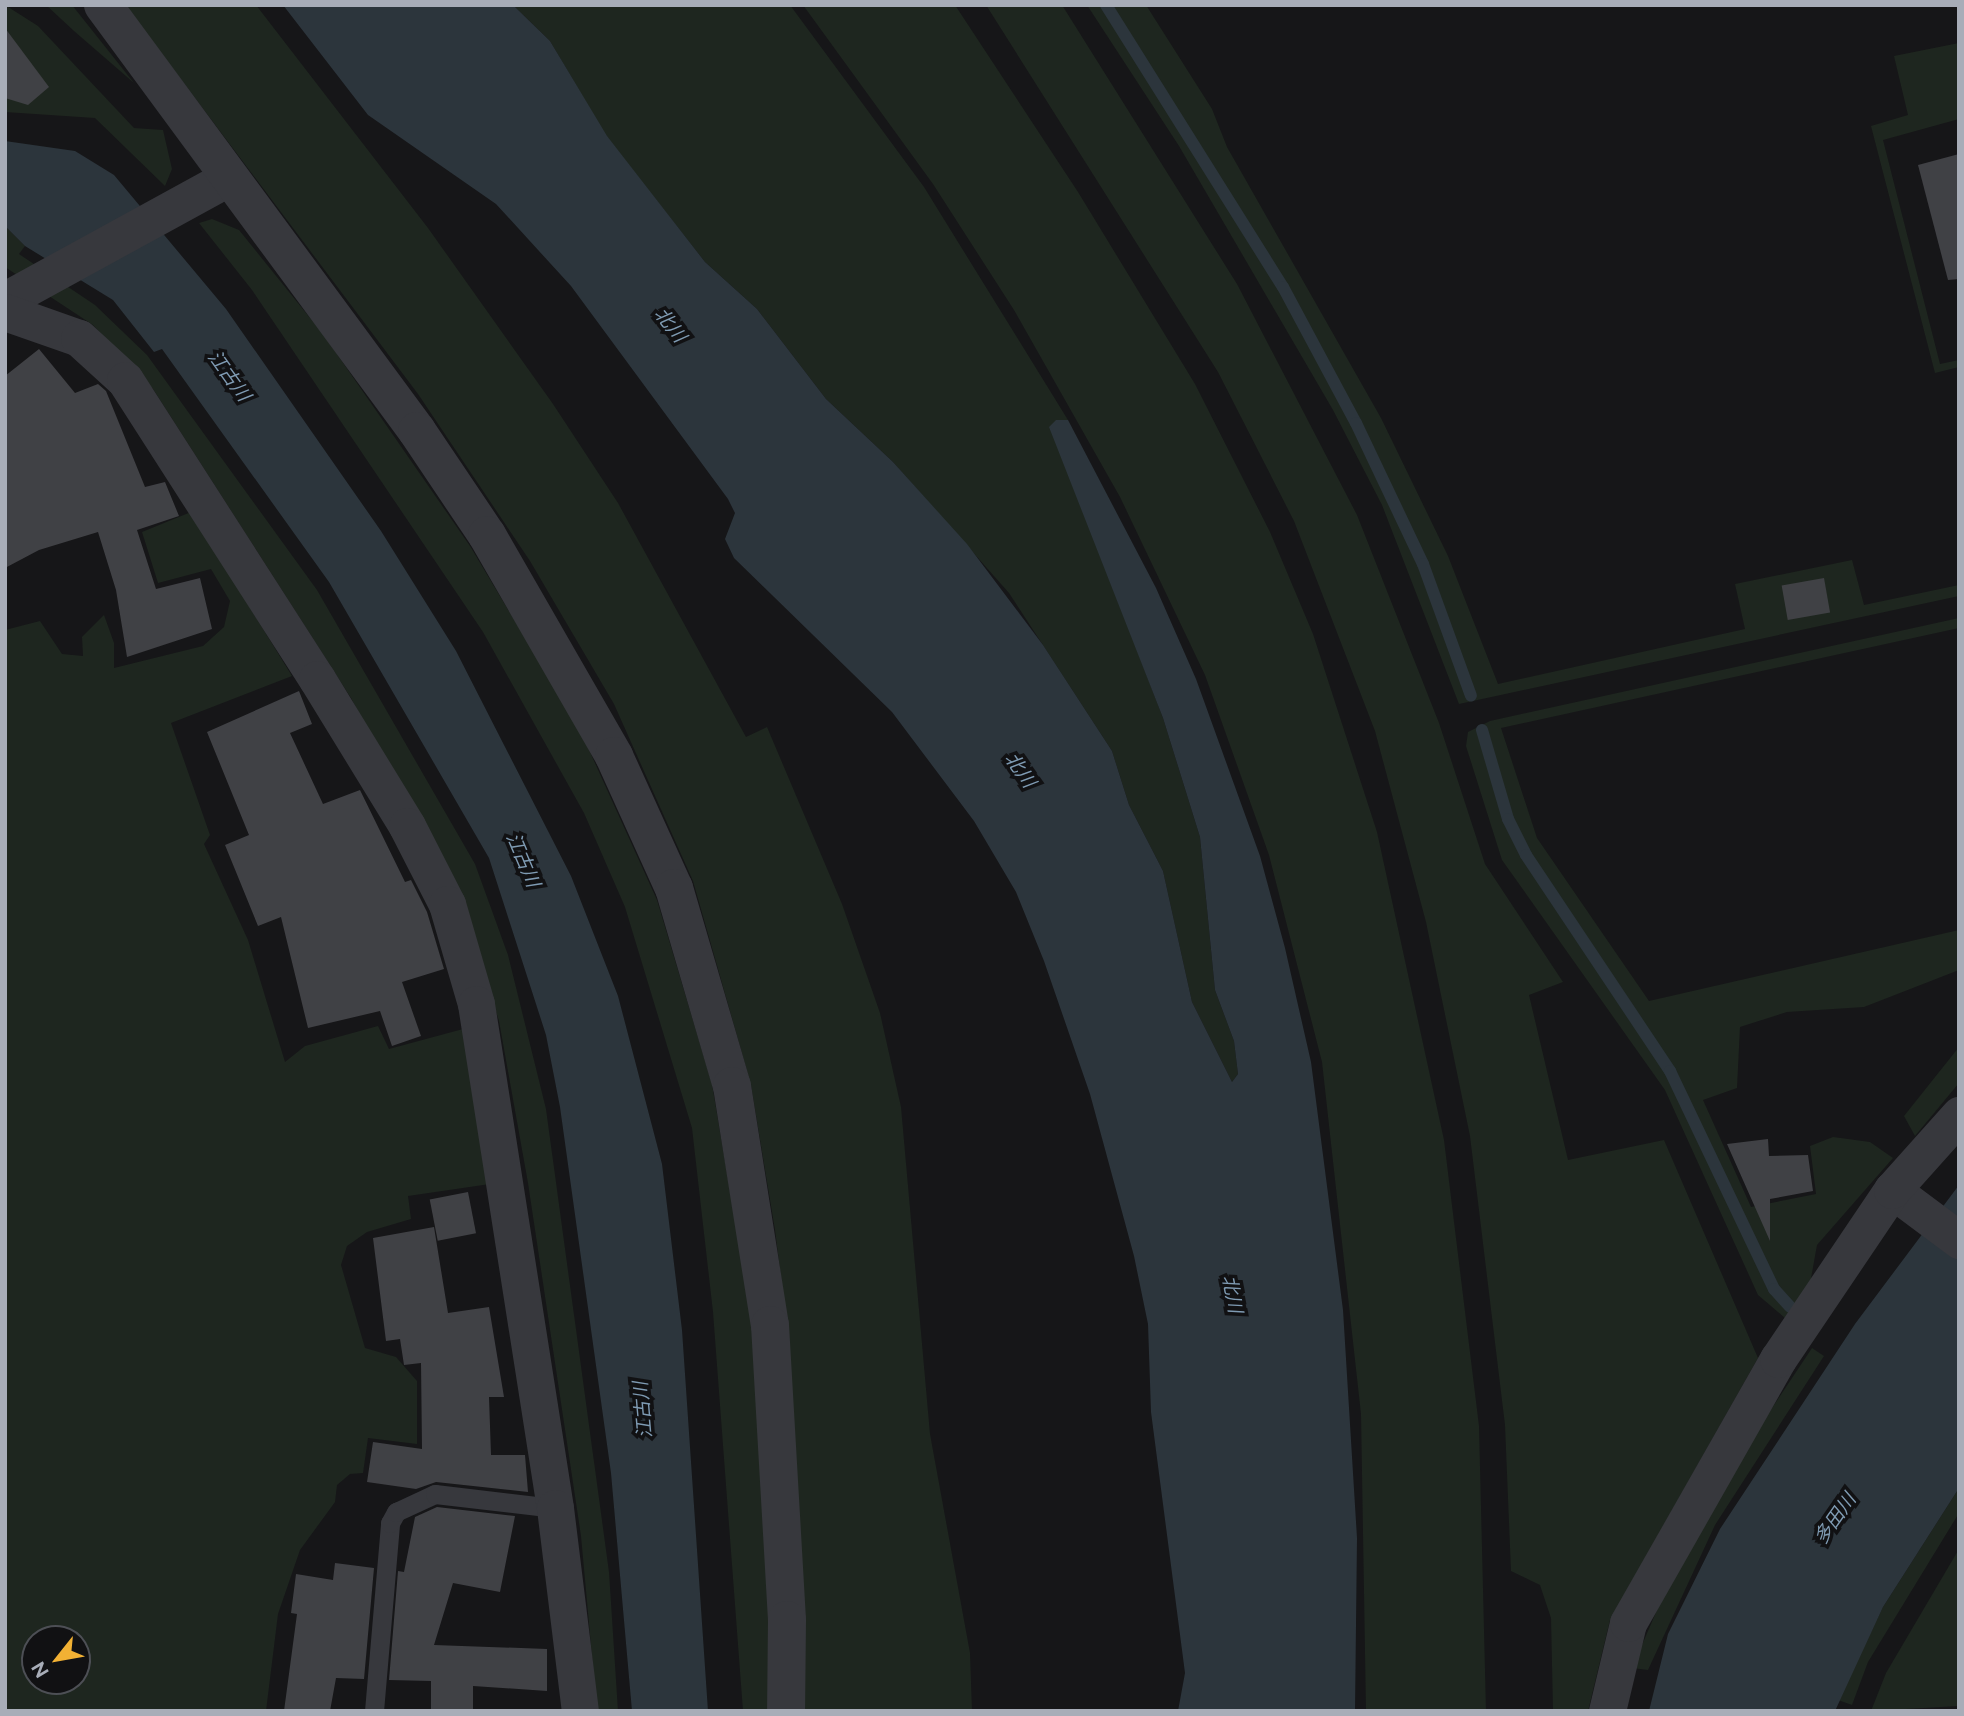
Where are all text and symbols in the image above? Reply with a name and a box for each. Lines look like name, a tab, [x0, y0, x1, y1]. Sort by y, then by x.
water label: 北川	[649, 303, 691, 347]
water label: 江古川	[203, 346, 255, 406]
water label: 北川	[1000, 748, 1040, 792]
water label: 江古川	[501, 829, 545, 891]
water label: 北川	[1217, 1273, 1247, 1315]
water label: 江古川	[629, 1381, 657, 1439]
water label: 多田川	[1809, 1489, 1861, 1549]
north arrow	[21, 1625, 91, 1695]
text: N	[27, 1658, 53, 1682]

